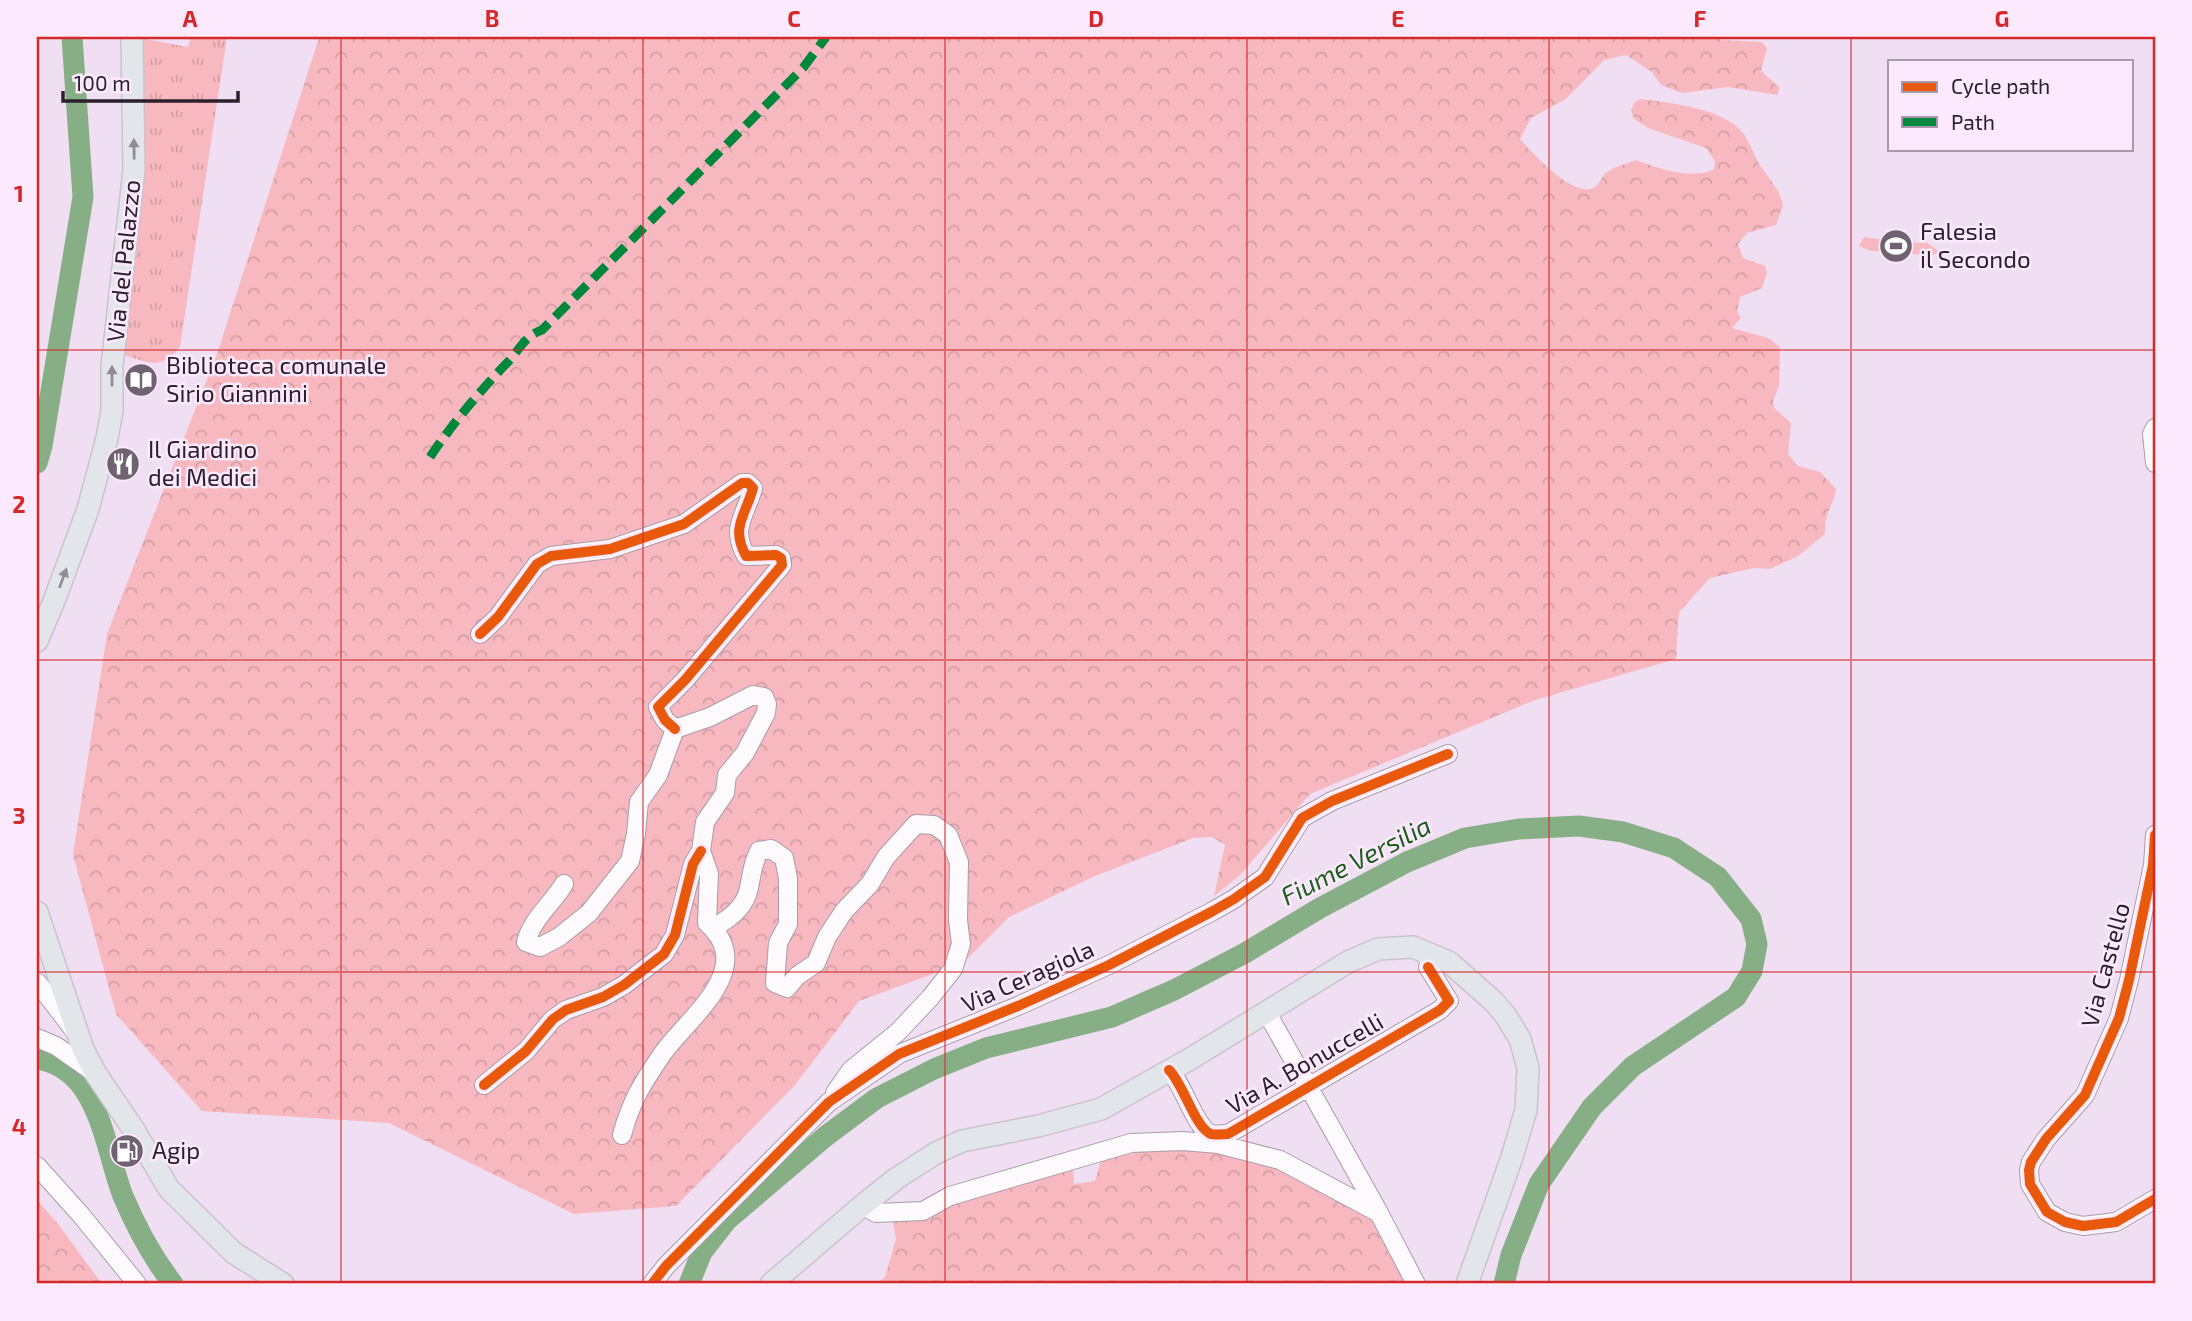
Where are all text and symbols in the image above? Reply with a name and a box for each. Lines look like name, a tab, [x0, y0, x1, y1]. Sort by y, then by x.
text: A	[182, 4, 198, 32]
text: B	[485, 4, 499, 32]
text: C	[787, 4, 801, 32]
text: D	[1088, 4, 1104, 32]
text: E	[1391, 4, 1405, 32]
text: F	[1694, 4, 1707, 32]
text: G	[1995, 4, 2009, 32]
scale bar	[63, 60, 238, 104]
legend	[1888, 60, 2132, 150]
text: 100 m	[74, 70, 131, 95]
text: Cycle path	[1951, 73, 2050, 98]
text: Path	[1951, 109, 1995, 134]
one-way arrow	[128, 138, 140, 160]
street label: Via del Palazzo	[100, 178, 145, 344]
text: 1	[14, 179, 24, 207]
place label: Falesia il Secondo	[1920, 216, 2031, 273]
sports icon: Falesia il Secondo	[1877, 227, 1915, 265]
place label: Biblioteca comunale Sirio Giannini	[166, 350, 387, 407]
library icon: Biblioteca comunale Sirio Giannini	[122, 361, 160, 399]
one-way arrow	[106, 365, 118, 387]
place label: Il Giardino dei Medici	[148, 434, 257, 491]
restaurant icon: Il Giardino dei Medici	[104, 445, 142, 483]
text: 2	[12, 490, 26, 518]
one-way arrow	[57, 567, 68, 588]
text: 3	[12, 801, 26, 829]
water label: Fiume Versilia	[1275, 809, 1436, 911]
street label: Via Castello	[2074, 899, 2135, 1030]
street label: Via Ceragiola	[957, 934, 1098, 1018]
street label: Via A. Bonuccelli	[1221, 1006, 1388, 1119]
text: 4	[12, 1112, 26, 1140]
fuel station icon: Agip	[108, 1132, 146, 1170]
place label: Agip	[152, 1135, 200, 1164]

